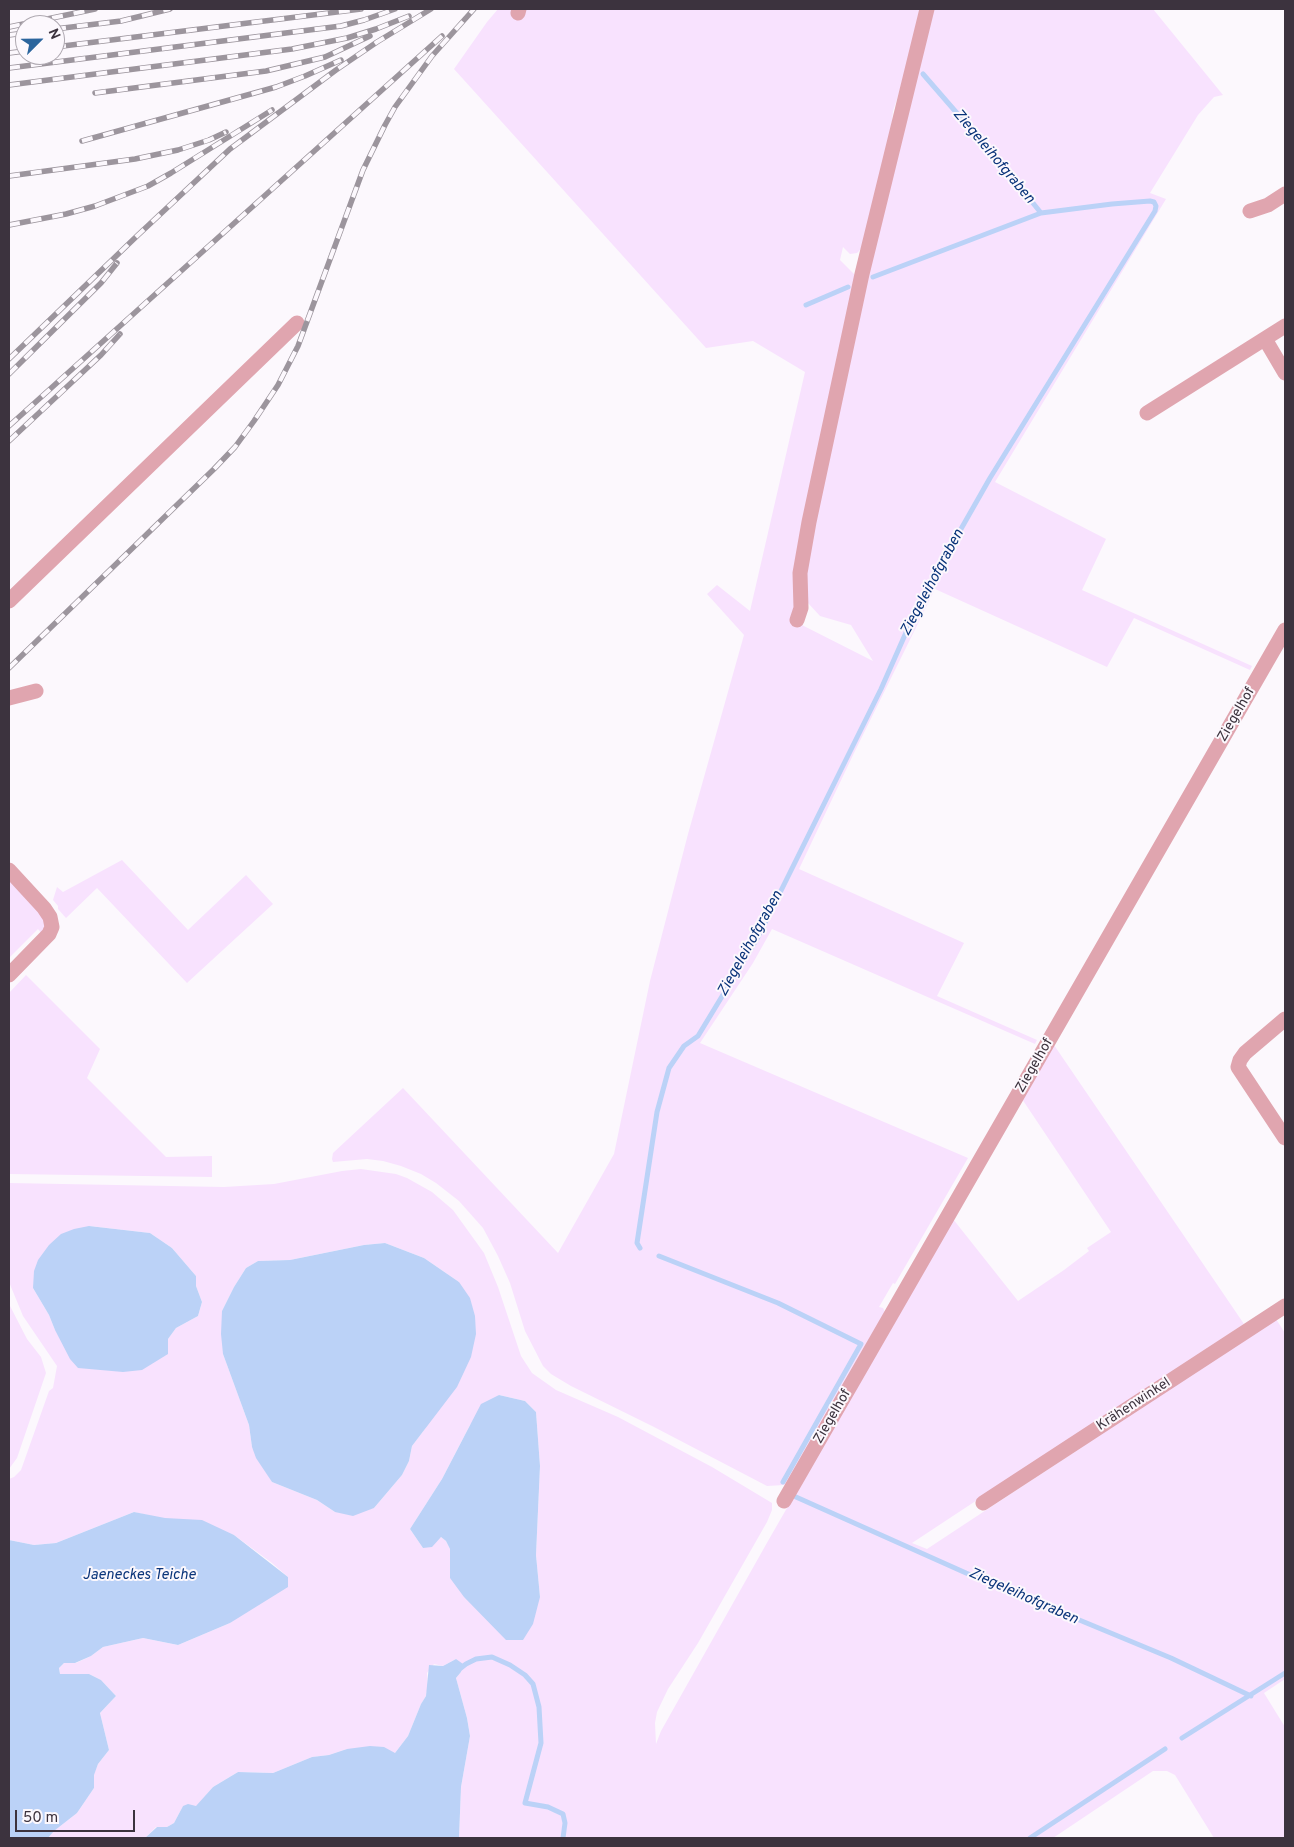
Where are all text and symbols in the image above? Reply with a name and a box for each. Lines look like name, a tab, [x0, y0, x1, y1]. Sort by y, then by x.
north arrow	[15, 15, 65, 65]
text: N	[44, 26, 63, 42]
water label: Ziegeleihofgraben	[948, 106, 1038, 208]
water label: Ziegeleihofgraben	[897, 527, 969, 639]
street label: Ziegelhof	[1215, 685, 1259, 745]
water label: Ziegeleihofgraben	[715, 888, 787, 1000]
street label: Ziegelhof	[1013, 1036, 1057, 1096]
street label: Krähenwinkel	[1094, 1375, 1174, 1435]
street label: Ziegelhof	[811, 1387, 855, 1447]
water label: Ziegeleihofgraben	[965, 1565, 1081, 1629]
water label: Jaeneckes Teiche	[82, 1567, 196, 1585]
scale bar	[18, 1800, 138, 1832]
text: 50 m	[23, 1809, 58, 1828]

